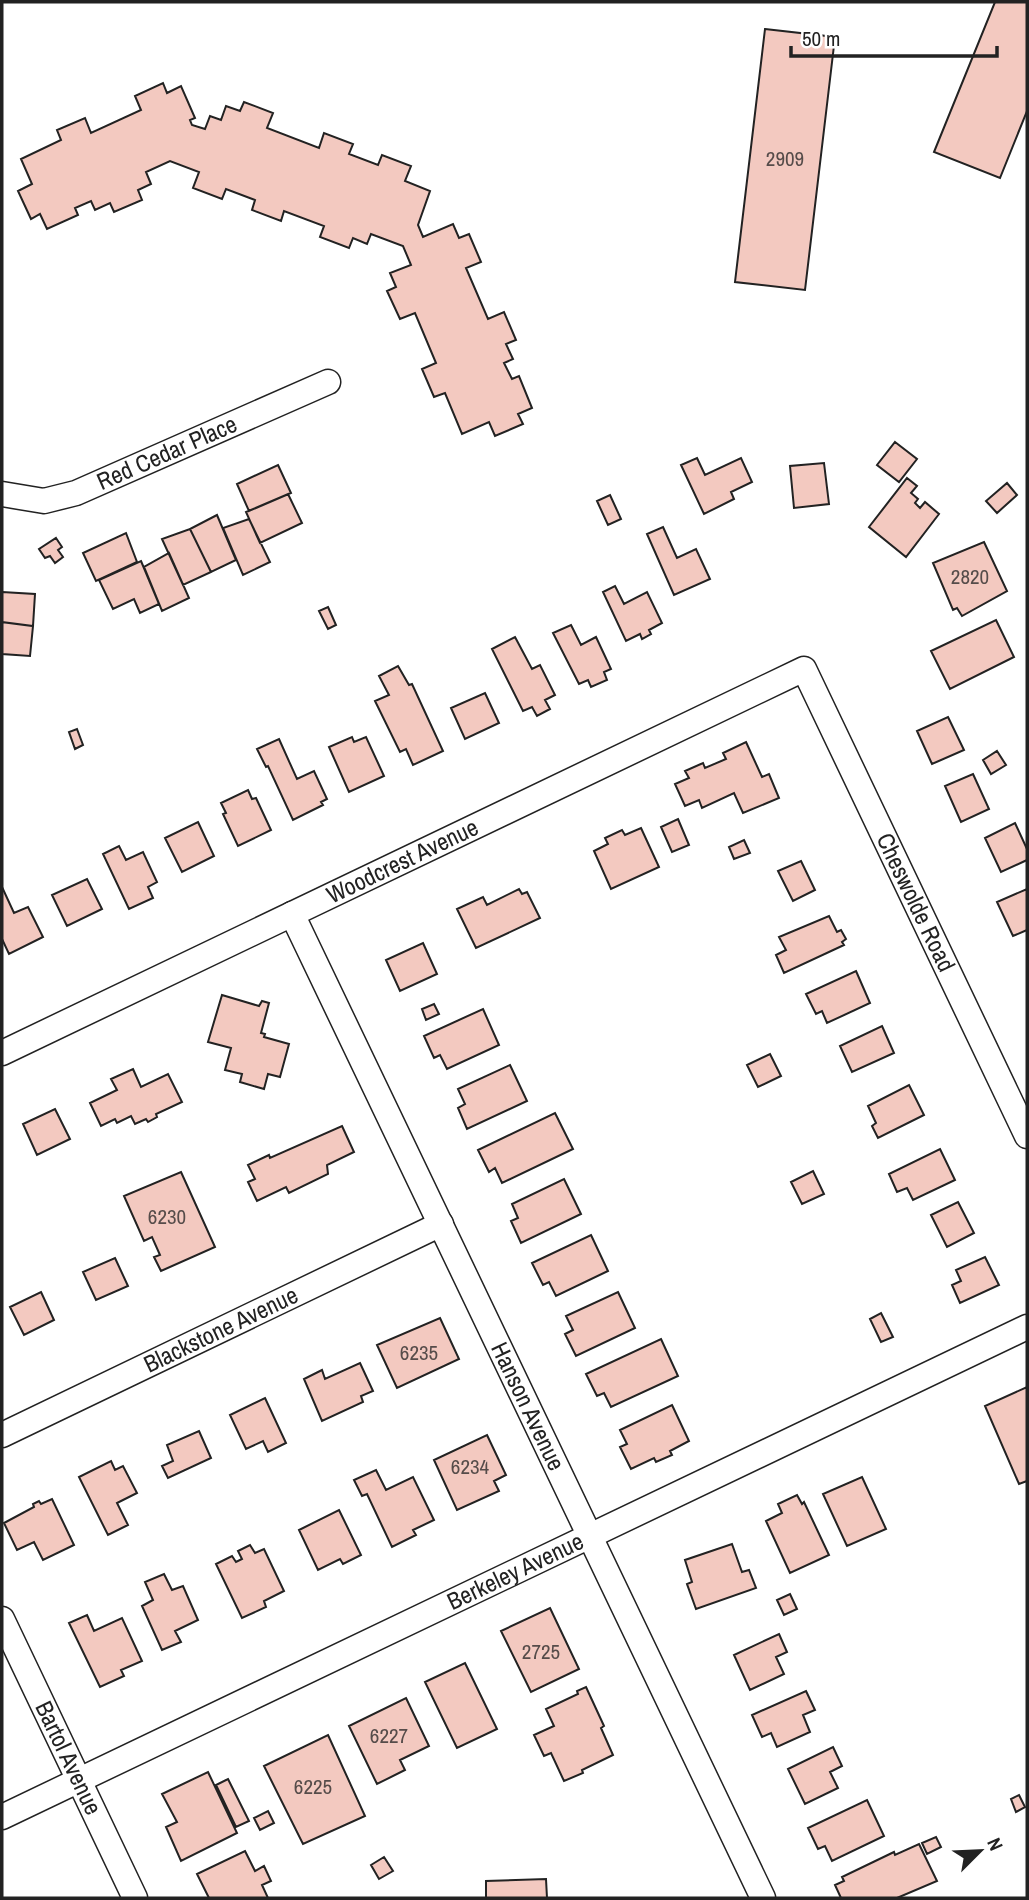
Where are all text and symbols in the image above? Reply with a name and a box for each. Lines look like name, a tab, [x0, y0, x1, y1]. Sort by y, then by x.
scale bar	[791, 14, 998, 58]
text: 50 m	[802, 24, 840, 53]
house number: 2909	[766, 144, 804, 173]
street label: Red Cedar Place	[92, 407, 242, 497]
house number: 2820	[951, 562, 989, 591]
street label: Woodcrest Avenue	[321, 810, 483, 910]
street label: Cheswolde Road	[870, 828, 963, 977]
house number: 6230	[148, 1202, 186, 1231]
street label: Blackstone Avenue	[138, 1278, 303, 1379]
street label: Hanson Avenue	[484, 1337, 573, 1476]
house number: 6235	[400, 1338, 438, 1367]
house number: 6234	[451, 1452, 490, 1481]
street label: Berkeley Avenue	[441, 1524, 588, 1617]
house number: 2725	[522, 1637, 560, 1666]
street label: Bartol Avenue	[28, 1695, 110, 1820]
house number: 6227	[370, 1721, 408, 1750]
house number: 6225	[294, 1772, 332, 1801]
north arrow	[945, 1816, 1015, 1886]
text: N	[981, 1834, 1010, 1855]

